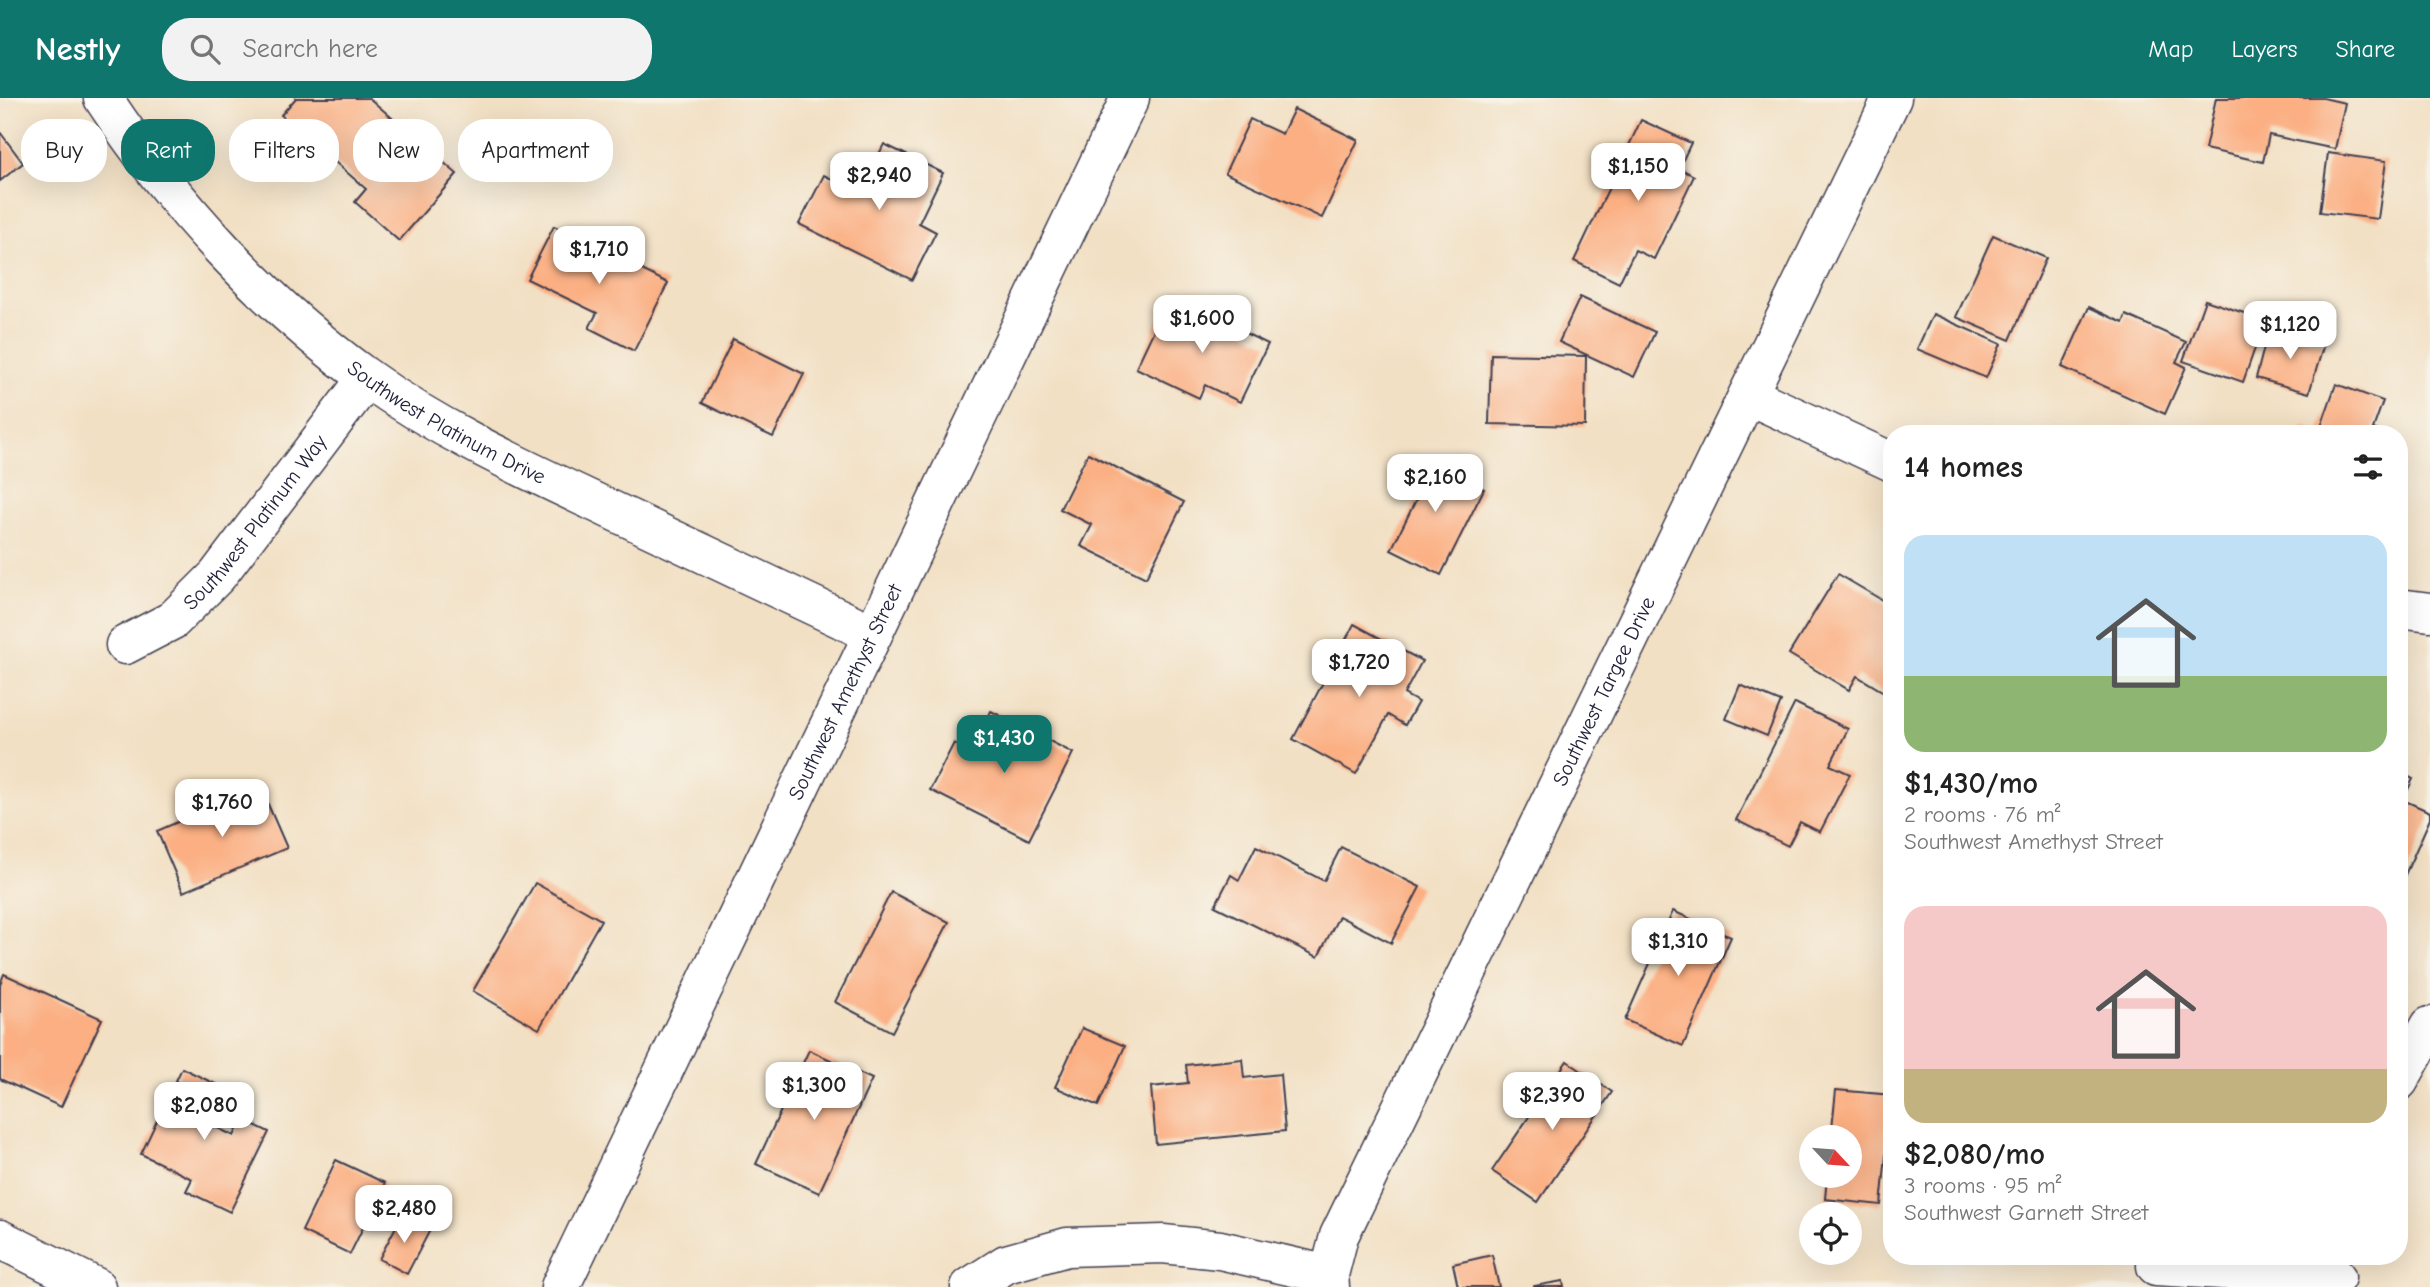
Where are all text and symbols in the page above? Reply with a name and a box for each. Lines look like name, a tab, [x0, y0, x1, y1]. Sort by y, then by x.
search box	[162, 18, 652, 81]
text: Nestly	[35, 30, 120, 68]
icon: search	[186, 30, 224, 68]
text: Search here	[242, 34, 378, 64]
text: Map	[2148, 35, 2194, 63]
text: Layers	[2232, 35, 2297, 63]
text: Share	[2335, 35, 2395, 63]
chip: Buy	[21, 119, 107, 182]
chip: Rent	[121, 119, 215, 182]
chip: Filters	[229, 119, 339, 182]
chip: New	[353, 119, 444, 182]
chip: Apartment	[458, 119, 613, 182]
pin: $1,150	[1581, 144, 1695, 203]
pin: $2,940	[822, 152, 936, 212]
text: $1,150	[1607, 152, 1669, 179]
text: $2,940	[846, 161, 912, 188]
pin: $1,710	[542, 226, 656, 286]
text: $1,710	[569, 235, 629, 262]
pin: $1,600	[1145, 296, 1259, 355]
pin: $1,120	[2233, 302, 2347, 361]
text: $1,600	[1169, 304, 1235, 331]
text: $1,120	[2260, 310, 2320, 337]
street label: Southwest Platinum Drive	[343, 356, 549, 489]
street label: Southwest Platinum Way	[178, 429, 332, 615]
icon: filters	[2349, 448, 2387, 486]
text: 14 homes	[1904, 450, 2023, 485]
pin: $2,160	[1378, 454, 1492, 514]
text: $2,160	[1403, 463, 1467, 490]
street label: Southwest Amethyst Street	[783, 579, 908, 804]
icon: home	[2083, 580, 2209, 706]
street label: Southwest Targee Drive	[1548, 593, 1660, 790]
pin: $1,720	[1302, 640, 1416, 699]
text: $1,720	[1328, 648, 1390, 675]
pin: $1,430	[947, 716, 1061, 775]
text: $1,430	[973, 724, 1035, 751]
text: $1,430/mo	[1904, 766, 2038, 801]
pin: $1,760	[165, 780, 279, 839]
text: $1,760	[191, 788, 253, 815]
text: 2 rooms · 76 m²	[1904, 801, 2060, 828]
text: Southwest Amethyst Street	[1904, 828, 2163, 855]
pin: $1,310	[1621, 918, 1735, 978]
text: $1,310	[1648, 927, 1708, 954]
icon: home	[2083, 951, 2209, 1077]
pin: $1,300	[757, 1062, 871, 1122]
text: $1,300	[782, 1071, 846, 1098]
pin: $2,390	[1495, 1072, 1609, 1132]
text: $2,390	[1519, 1081, 1585, 1108]
pin: $2,080	[147, 1082, 261, 1142]
text: $2,080	[170, 1091, 238, 1118]
north arrow	[1799, 1125, 1862, 1188]
map controls	[1799, 1125, 1862, 1265]
text: $2,080/mo	[1904, 1137, 2045, 1172]
text: 3 rooms · 95 m²	[1904, 1172, 2062, 1199]
pin: $2,480	[347, 1186, 461, 1245]
text: $2,480	[371, 1194, 437, 1221]
text: Southwest Garnett Street	[1904, 1199, 2148, 1226]
button: locate	[1799, 1202, 1862, 1265]

